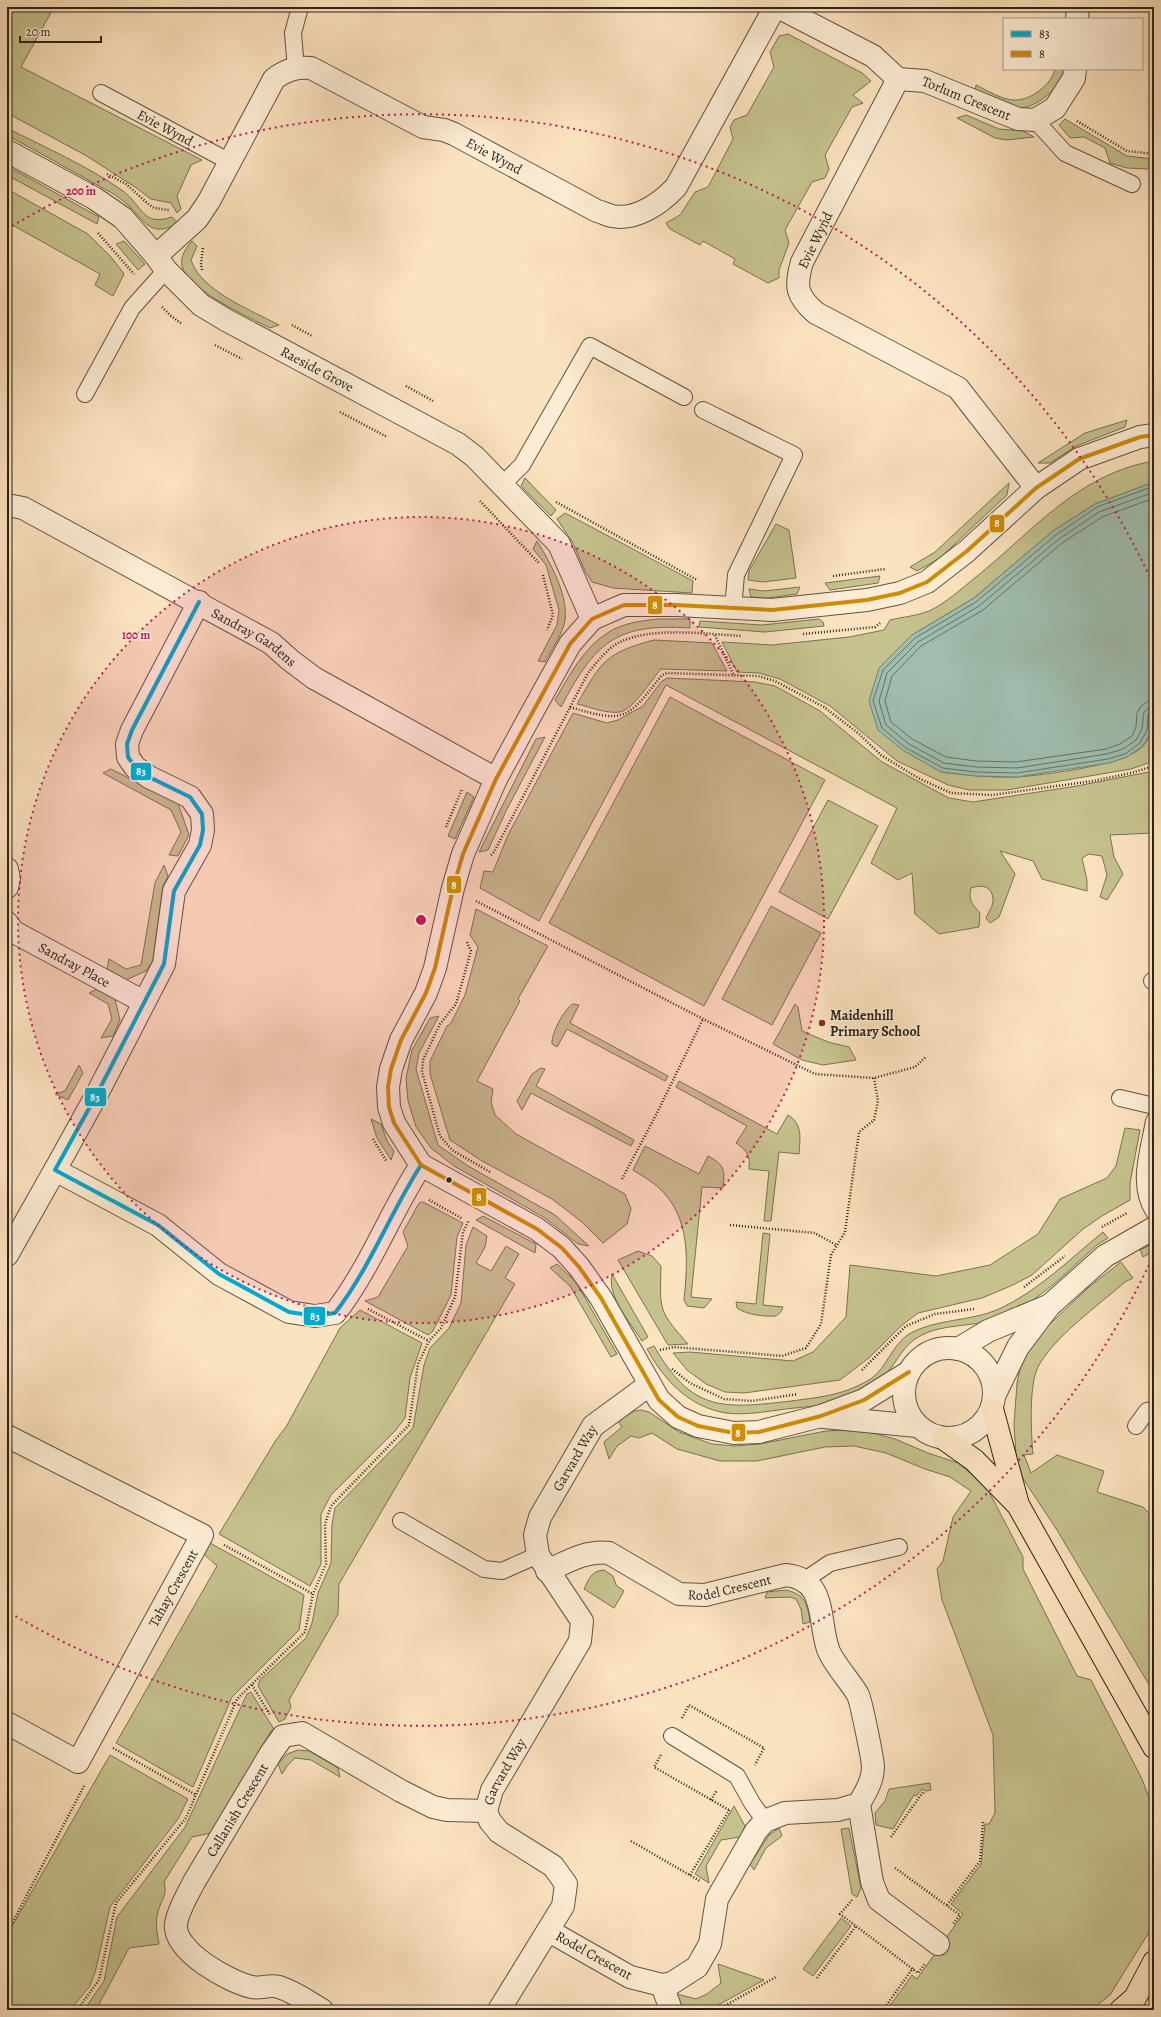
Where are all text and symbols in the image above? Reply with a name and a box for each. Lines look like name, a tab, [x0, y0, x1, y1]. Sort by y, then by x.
scale bar	[20, 18, 101, 44]
legend	[1003, 18, 1143, 70]
text: 20 m	[26, 24, 50, 40]
text: 83	[1039, 26, 1050, 42]
text: 8	[1039, 46, 1045, 62]
street label: Torlum Crescent	[919, 72, 1014, 125]
street label: Evie Wynd	[134, 105, 197, 151]
street label: Evie Wynd	[463, 133, 526, 179]
text: 200 m	[66, 183, 96, 199]
street label: Evie Wynd	[793, 208, 838, 272]
street label: Raeside Grove	[277, 342, 357, 397]
line badge: 8	[989, 514, 1005, 533]
text: 8	[994, 516, 1000, 531]
line badge: 8	[647, 595, 663, 615]
text: 8	[652, 598, 658, 613]
street label: Sandray Gardens	[208, 603, 300, 671]
text: 100 m	[122, 627, 150, 643]
line badge: 83	[130, 762, 152, 781]
text: 83	[136, 764, 146, 779]
line badge: 8	[446, 875, 462, 894]
text: 8	[451, 878, 457, 893]
centre of rings	[414, 913, 428, 927]
street label: Sandray Place	[35, 938, 113, 992]
place label: Maidenhill Primary School	[830, 1006, 921, 1041]
marker: Maidenhill Primary School	[817, 1018, 827, 1028]
line badge: 83	[84, 1087, 107, 1107]
text: 83	[90, 1090, 100, 1105]
unlabelled marker	[444, 1175, 454, 1185]
line badge: 8	[471, 1187, 487, 1207]
text: 8	[476, 1190, 482, 1205]
line badge: 83	[303, 1306, 326, 1326]
text: 83	[310, 1309, 320, 1324]
street label: Garvard Way	[548, 1421, 602, 1495]
line badge: 8	[731, 1423, 746, 1442]
text: 8	[735, 1426, 741, 1441]
street label: Tahay Crescent	[144, 1546, 203, 1631]
street label: Rodel Crescent	[687, 1570, 774, 1605]
street label: Garvard Way	[479, 1734, 531, 1807]
street label: Callanish Crescent	[202, 1759, 273, 1861]
street label: Rodel Crescent	[552, 1927, 636, 1985]

